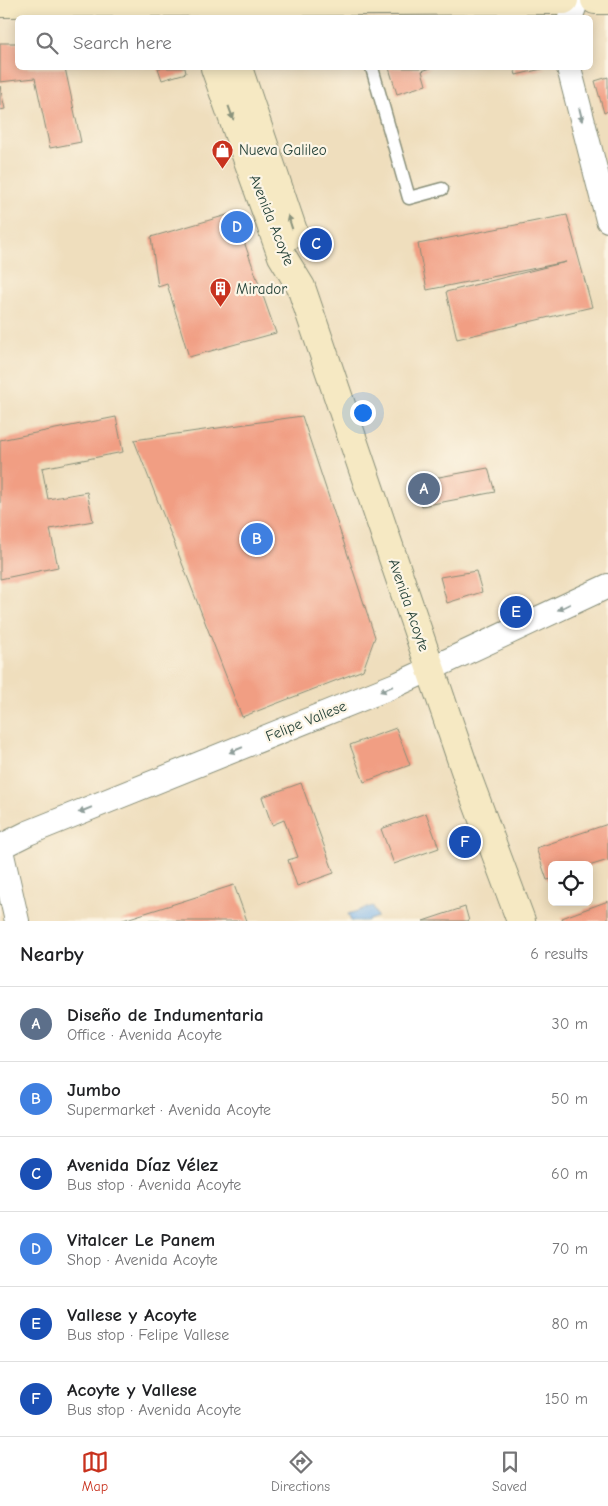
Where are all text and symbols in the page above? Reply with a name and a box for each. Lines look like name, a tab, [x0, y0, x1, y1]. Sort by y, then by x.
search box	[15, 15, 593, 70]
icon: search	[33, 29, 61, 57]
text: Search here	[73, 32, 172, 54]
one-way arrow	[228, 106, 236, 121]
one-way arrow	[577, 107, 585, 122]
shop icon: Nueva Galileo	[211, 138, 235, 169]
place label: Nueva Galileo	[239, 141, 327, 159]
street label: Avenida Acoyte	[246, 172, 299, 269]
pin: D	[221, 208, 253, 246]
one-way arrow	[286, 215, 293, 230]
pin: C	[300, 225, 332, 263]
building icon: Mirador	[208, 277, 232, 308]
place label: Mirador	[236, 280, 287, 298]
your location	[350, 400, 376, 426]
pin: A	[408, 470, 440, 508]
pin: B	[241, 520, 273, 558]
street label: Avenida Acoyte	[385, 556, 433, 654]
pin: E	[500, 593, 532, 631]
one-way arrow	[557, 603, 571, 611]
one-way arrow	[378, 685, 393, 693]
street label: Felipe Vallese	[263, 697, 349, 745]
one-way arrow	[228, 746, 243, 754]
one-way arrow	[78, 807, 92, 815]
pin: F	[449, 823, 481, 861]
map controls	[548, 861, 593, 906]
button: locate	[548, 861, 593, 906]
text: Nearby	[20, 942, 84, 966]
text: 6 results	[530, 945, 588, 963]
text: Diseño de Indumentaria	[67, 1004, 264, 1026]
text: A	[32, 1015, 40, 1033]
text: 30 m	[552, 1015, 588, 1033]
text: Office · Avenida Acoyte	[67, 1026, 222, 1044]
text: Jumbo	[67, 1079, 121, 1101]
text: B	[31, 1090, 41, 1108]
text: 50 m	[551, 1090, 588, 1108]
text: Supermarket · Avenida Acoyte	[67, 1101, 271, 1119]
text: Avenida Díaz Vélez	[67, 1154, 218, 1176]
text: C	[31, 1165, 41, 1183]
text: 60 m	[551, 1165, 588, 1183]
text: Bus stop · Avenida Acoyte	[67, 1176, 241, 1194]
text: Vitalcer Le Panem	[67, 1229, 215, 1251]
text: D	[31, 1240, 41, 1258]
text: 70 m	[552, 1240, 588, 1258]
text: Shop · Avenida Acoyte	[67, 1251, 218, 1269]
text: Vallese y Acoyte	[67, 1304, 197, 1326]
text: E	[31, 1315, 41, 1333]
text: 80 m	[551, 1315, 588, 1333]
text: Bus stop · Felipe Vallese	[67, 1326, 229, 1344]
text: Acoyte y Vallese	[67, 1379, 197, 1401]
text: F	[31, 1390, 41, 1408]
text: 150 m	[545, 1390, 588, 1408]
text: Bus stop · Avenida Acoyte	[67, 1401, 241, 1419]
tab: Map	[81, 1448, 109, 1495]
tab: Directions	[271, 1448, 330, 1495]
tab: Saved	[492, 1448, 527, 1495]

